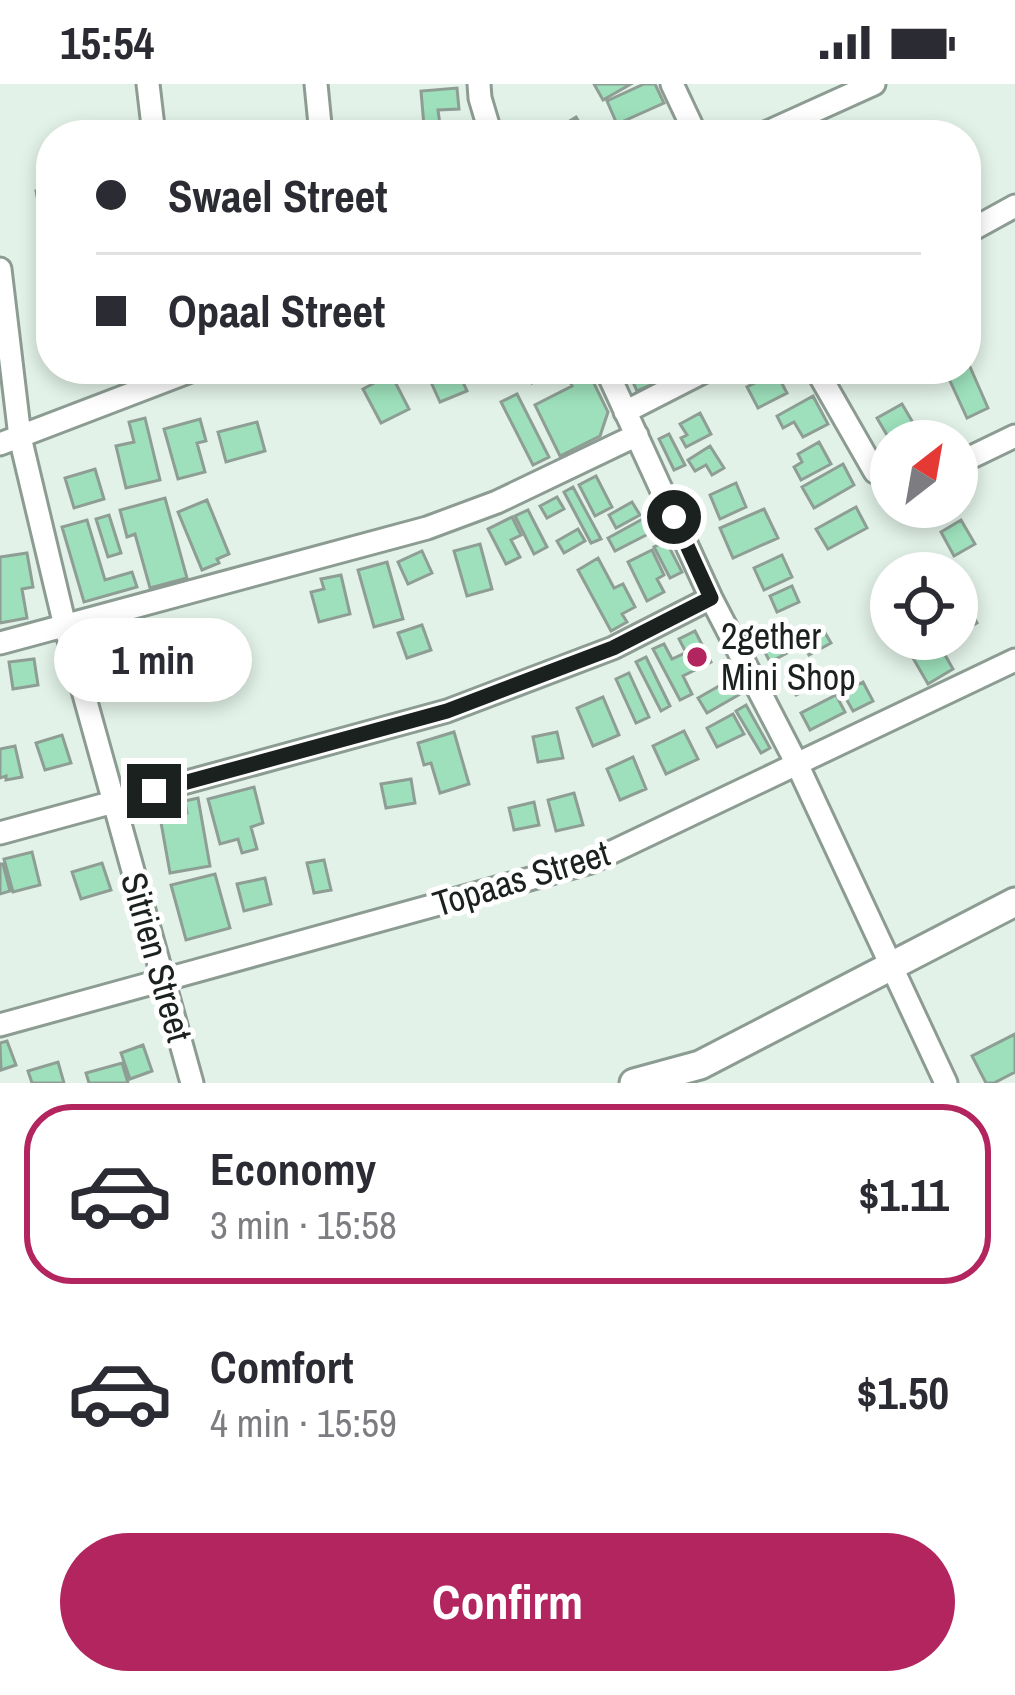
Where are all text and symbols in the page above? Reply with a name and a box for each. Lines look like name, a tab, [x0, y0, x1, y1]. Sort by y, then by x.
text: 15:54	[60, 12, 154, 73]
text: Swael Street	[168, 165, 387, 226]
text: Opaal Street	[168, 280, 385, 341]
north arrow	[870, 420, 978, 528]
map controls	[870, 420, 978, 660]
route start	[647, 490, 701, 544]
button: locate	[870, 552, 978, 660]
place label: 2gether Mini Shop	[721, 612, 856, 701]
callout: 1 min	[55, 617, 253, 701]
text: 1 min	[111, 634, 195, 686]
marker: 2gether Mini Shop	[684, 644, 710, 670]
route end	[127, 764, 181, 818]
street label: Topaas Street	[427, 828, 615, 928]
street label: Sitrien Street	[110, 867, 204, 1047]
text: Economy	[210, 1138, 376, 1199]
icon: car	[66, 1140, 174, 1248]
text: $1.11	[859, 1164, 949, 1225]
text: 3 min · 15:58	[210, 1199, 397, 1251]
text: Comfort	[210, 1336, 353, 1397]
icon: car	[66, 1338, 174, 1446]
text: $1.50	[857, 1362, 949, 1423]
text: 4 min · 15:59	[210, 1397, 397, 1449]
button: Confirm	[60, 1533, 955, 1671]

